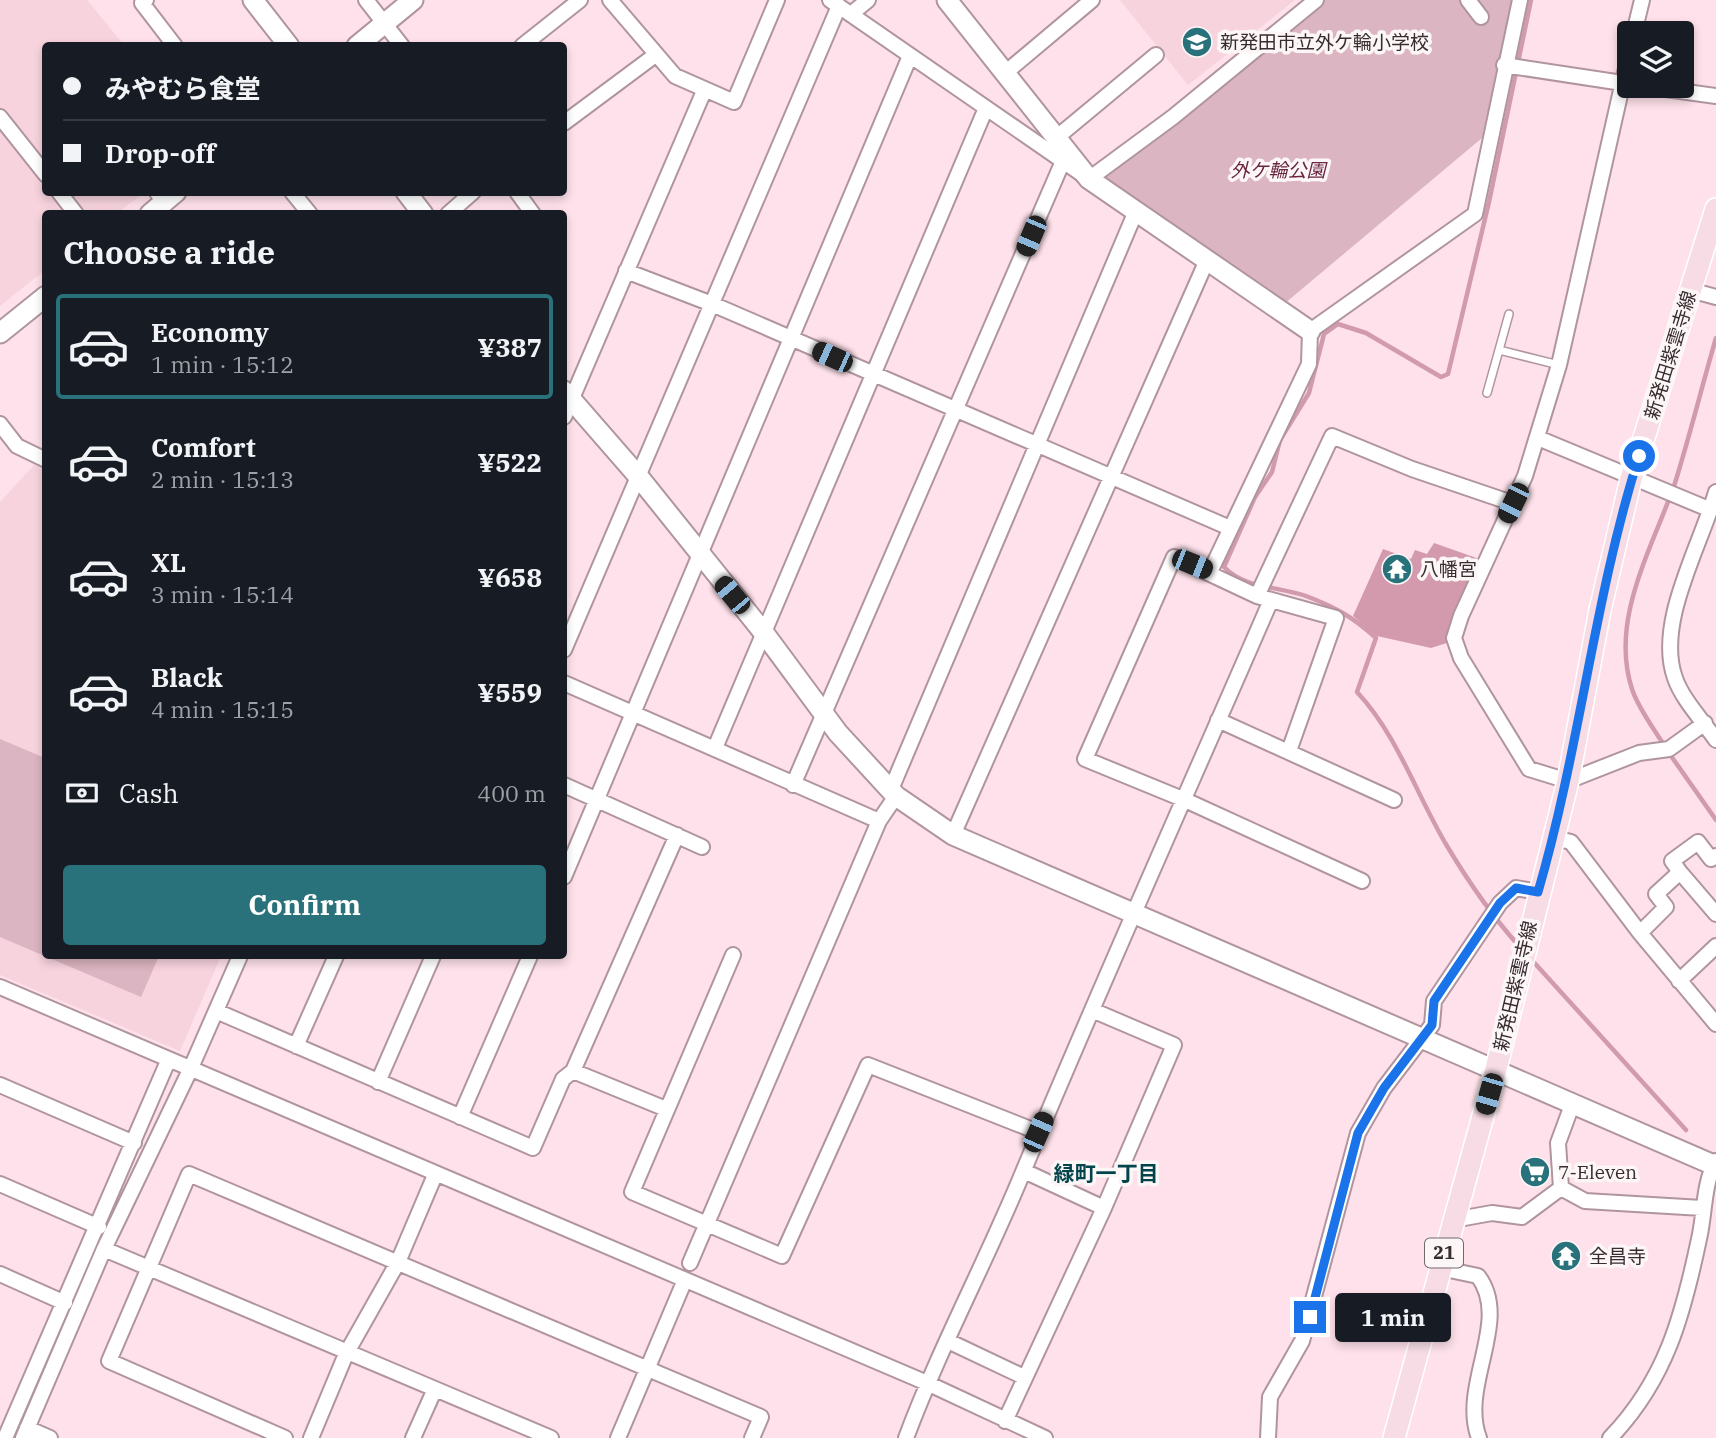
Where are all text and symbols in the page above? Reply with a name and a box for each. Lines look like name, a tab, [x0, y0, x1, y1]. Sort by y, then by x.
map controls	[1617, 21, 1694, 98]
button: layers	[1617, 21, 1694, 98]
school or university icon: 新発田市立外ケ輪小学校	[1180, 25, 1214, 59]
place label: 新発田市立外ケ輪小学校	[1220, 30, 1429, 54]
text: みやむら食堂	[105, 71, 261, 105]
text: Drop-off	[105, 136, 216, 170]
park label: 外ケ輪公園	[1230, 158, 1328, 182]
car	[1014, 213, 1049, 259]
text: Choose a ride	[63, 231, 275, 273]
street label: 新発田紫雲寺線	[1639, 288, 1701, 422]
icon: car	[67, 315, 130, 378]
text: Economy	[151, 315, 269, 349]
text: ¥387	[477, 330, 542, 364]
car	[809, 339, 856, 375]
text: 1 min · 15:12	[151, 349, 294, 379]
icon: car	[67, 430, 130, 493]
text: Comfort	[151, 430, 256, 464]
route start	[1623, 440, 1655, 472]
text: ¥522	[477, 445, 542, 479]
text: 2 min · 15:13	[151, 464, 294, 494]
car	[1495, 480, 1532, 526]
icon: car	[67, 545, 130, 608]
text: XL	[151, 545, 186, 579]
car	[1169, 546, 1216, 582]
temple icon: 八幡宮	[1380, 552, 1414, 586]
place label: 八幡宮	[1420, 557, 1477, 581]
text: ¥658	[477, 560, 542, 594]
car	[711, 572, 754, 618]
text: 3 min · 15:14	[151, 579, 294, 609]
icon: car	[67, 660, 130, 723]
text: Black	[151, 660, 223, 694]
text: ¥559	[477, 675, 542, 709]
text: 4 min · 15:15	[151, 694, 294, 724]
icon: cash	[63, 774, 101, 812]
text: Cash	[119, 776, 179, 810]
text: 400 m	[477, 778, 546, 808]
button: Confirm	[63, 865, 546, 945]
street label: 新発田紫雲寺線	[1488, 918, 1542, 1054]
car	[1474, 1071, 1505, 1117]
car	[1020, 1109, 1057, 1155]
supermarket icon: 7-Eleven	[1518, 1155, 1552, 1189]
district label: 緑町一丁目	[1054, 1159, 1159, 1187]
place label: 7-Eleven	[1558, 1160, 1637, 1184]
road number: 21	[1425, 1238, 1463, 1268]
temple icon: 全昌寺	[1549, 1239, 1583, 1273]
place label: 全昌寺	[1589, 1244, 1646, 1268]
callout: 1 min	[1334, 1292, 1450, 1342]
route end	[1294, 1301, 1326, 1333]
text: 1 min	[1361, 1302, 1425, 1332]

